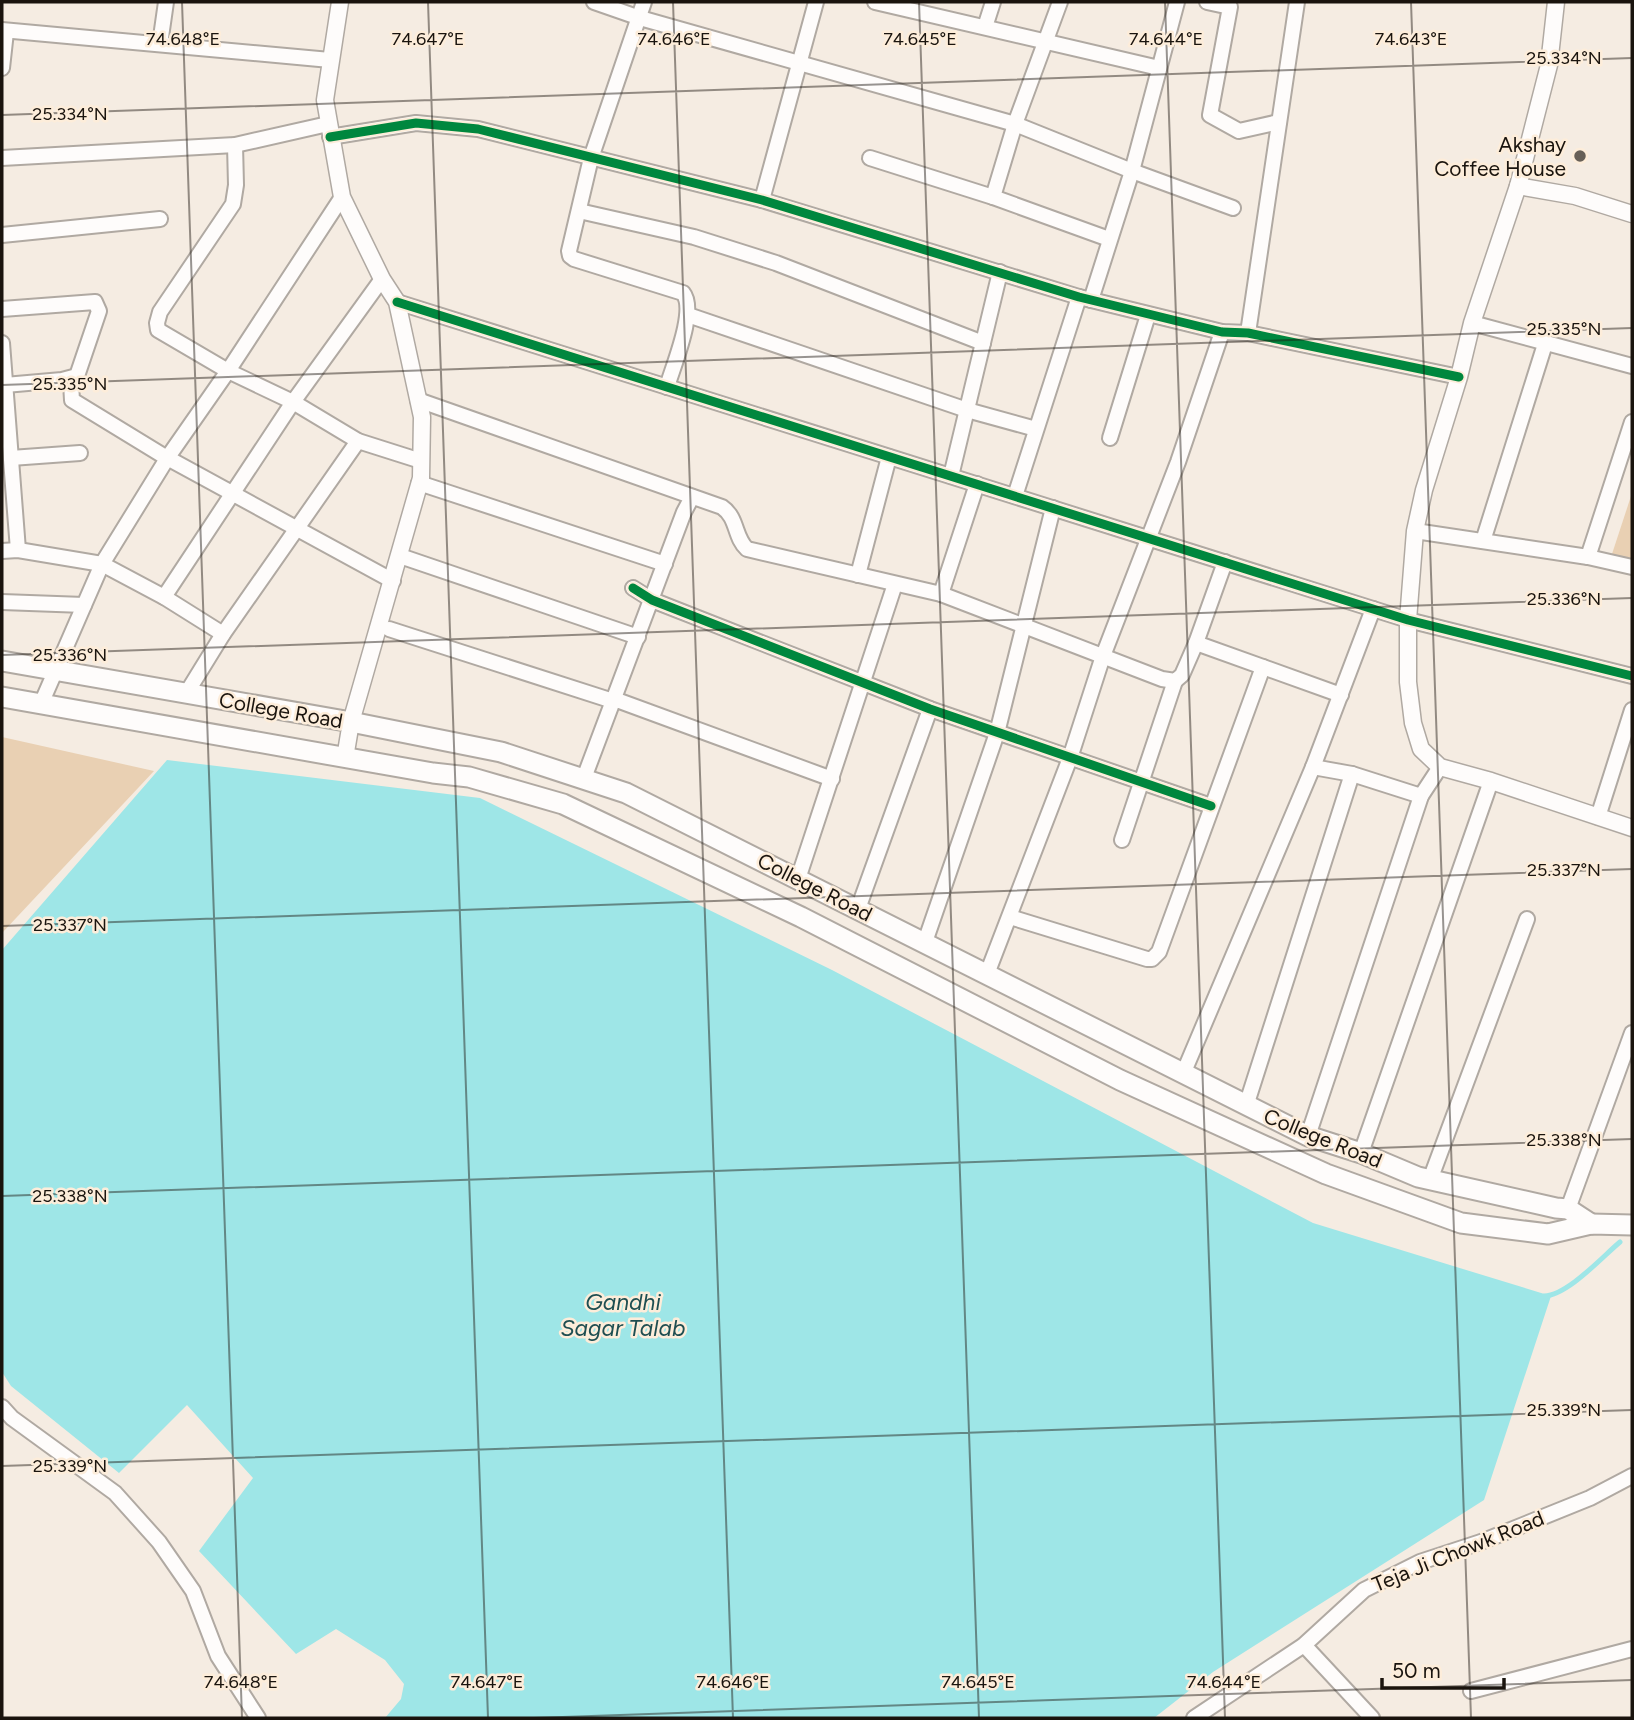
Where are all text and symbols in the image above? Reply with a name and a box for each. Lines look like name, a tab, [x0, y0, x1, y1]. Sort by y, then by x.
text: 74.648°E	[146, 28, 220, 50]
text: 74.647°E	[392, 28, 464, 50]
text: 74.646°E	[637, 28, 711, 50]
text: 74.645°E	[883, 28, 957, 50]
text: 74.644°E	[1129, 28, 1203, 50]
text: 74.643°E	[1374, 28, 1448, 50]
text: 25.334°N	[1526, 47, 1602, 69]
text: 25.334°N	[32, 103, 108, 125]
place label: Akshay Coffee House	[1434, 132, 1566, 181]
marker: Akshay Coffee House	[1572, 148, 1588, 164]
text: 25.335°N	[1527, 318, 1601, 340]
text: 25.335°N	[33, 373, 107, 395]
text: 25.336°N	[1527, 588, 1601, 610]
text: 25.336°N	[33, 644, 107, 666]
street label: College Road	[217, 687, 345, 733]
street label: College Road	[753, 847, 877, 927]
text: 25.337°N	[1527, 859, 1601, 881]
text: 25.337°N	[33, 914, 107, 936]
street label: College Road	[1260, 1103, 1386, 1173]
text: 25.338°N	[1526, 1129, 1602, 1151]
text: 25.338°N	[32, 1185, 108, 1207]
water label: Gandhi Sagar Talab	[560, 1288, 686, 1342]
text: 25.339°N	[1527, 1399, 1601, 1421]
text: 25.339°N	[33, 1455, 107, 1477]
street label: Teja Ji Chowk Road	[1368, 1505, 1548, 1597]
scale bar	[1382, 1646, 1504, 1690]
text: 50 m	[1392, 1658, 1441, 1683]
text: 74.648°E	[204, 1671, 278, 1693]
text: 74.647°E	[451, 1671, 523, 1693]
text: 74.646°E	[696, 1671, 770, 1693]
text: 74.645°E	[941, 1671, 1015, 1693]
text: 74.644°E	[1187, 1671, 1261, 1693]

